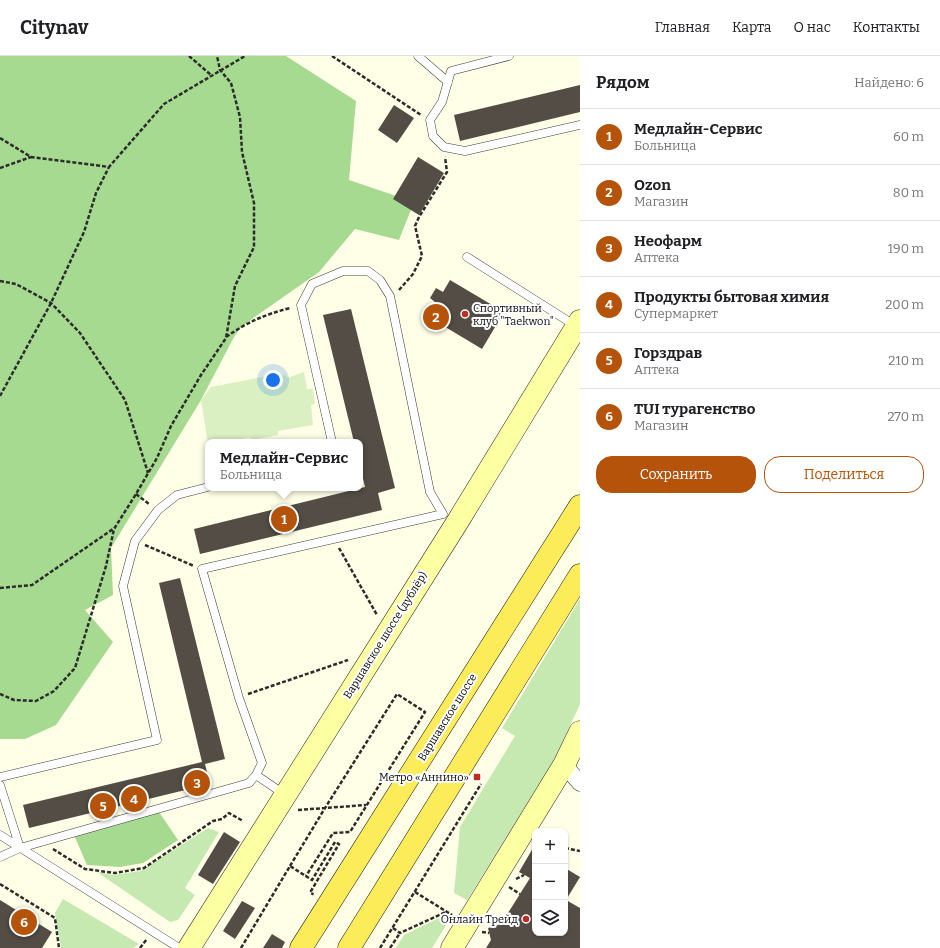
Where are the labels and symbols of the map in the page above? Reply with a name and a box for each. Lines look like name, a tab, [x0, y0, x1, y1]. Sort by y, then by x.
pin: 2	[423, 302, 449, 332]
place label: Спортивный клуб "Taekwon"	[473, 302, 554, 328]
marker: Спортивный клуб "Taekwon"	[460, 309, 470, 319]
your location	[263, 370, 283, 390]
pin: 1	[271, 504, 297, 534]
street label: Варшавское шоссе (дублёр)	[341, 569, 430, 701]
street label: Варшавское шоссе	[415, 671, 480, 763]
pin: 3	[184, 768, 210, 798]
place label: Метро «Аннино»	[379, 771, 469, 784]
marker: Метро «Аннино»	[472, 772, 482, 782]
pin: 4	[121, 784, 147, 814]
pin: 5	[90, 791, 116, 821]
pin: 6	[11, 907, 37, 937]
place label: Онлайн Трейд	[441, 913, 518, 926]
marker: Онлайн Трейд	[521, 914, 531, 924]

